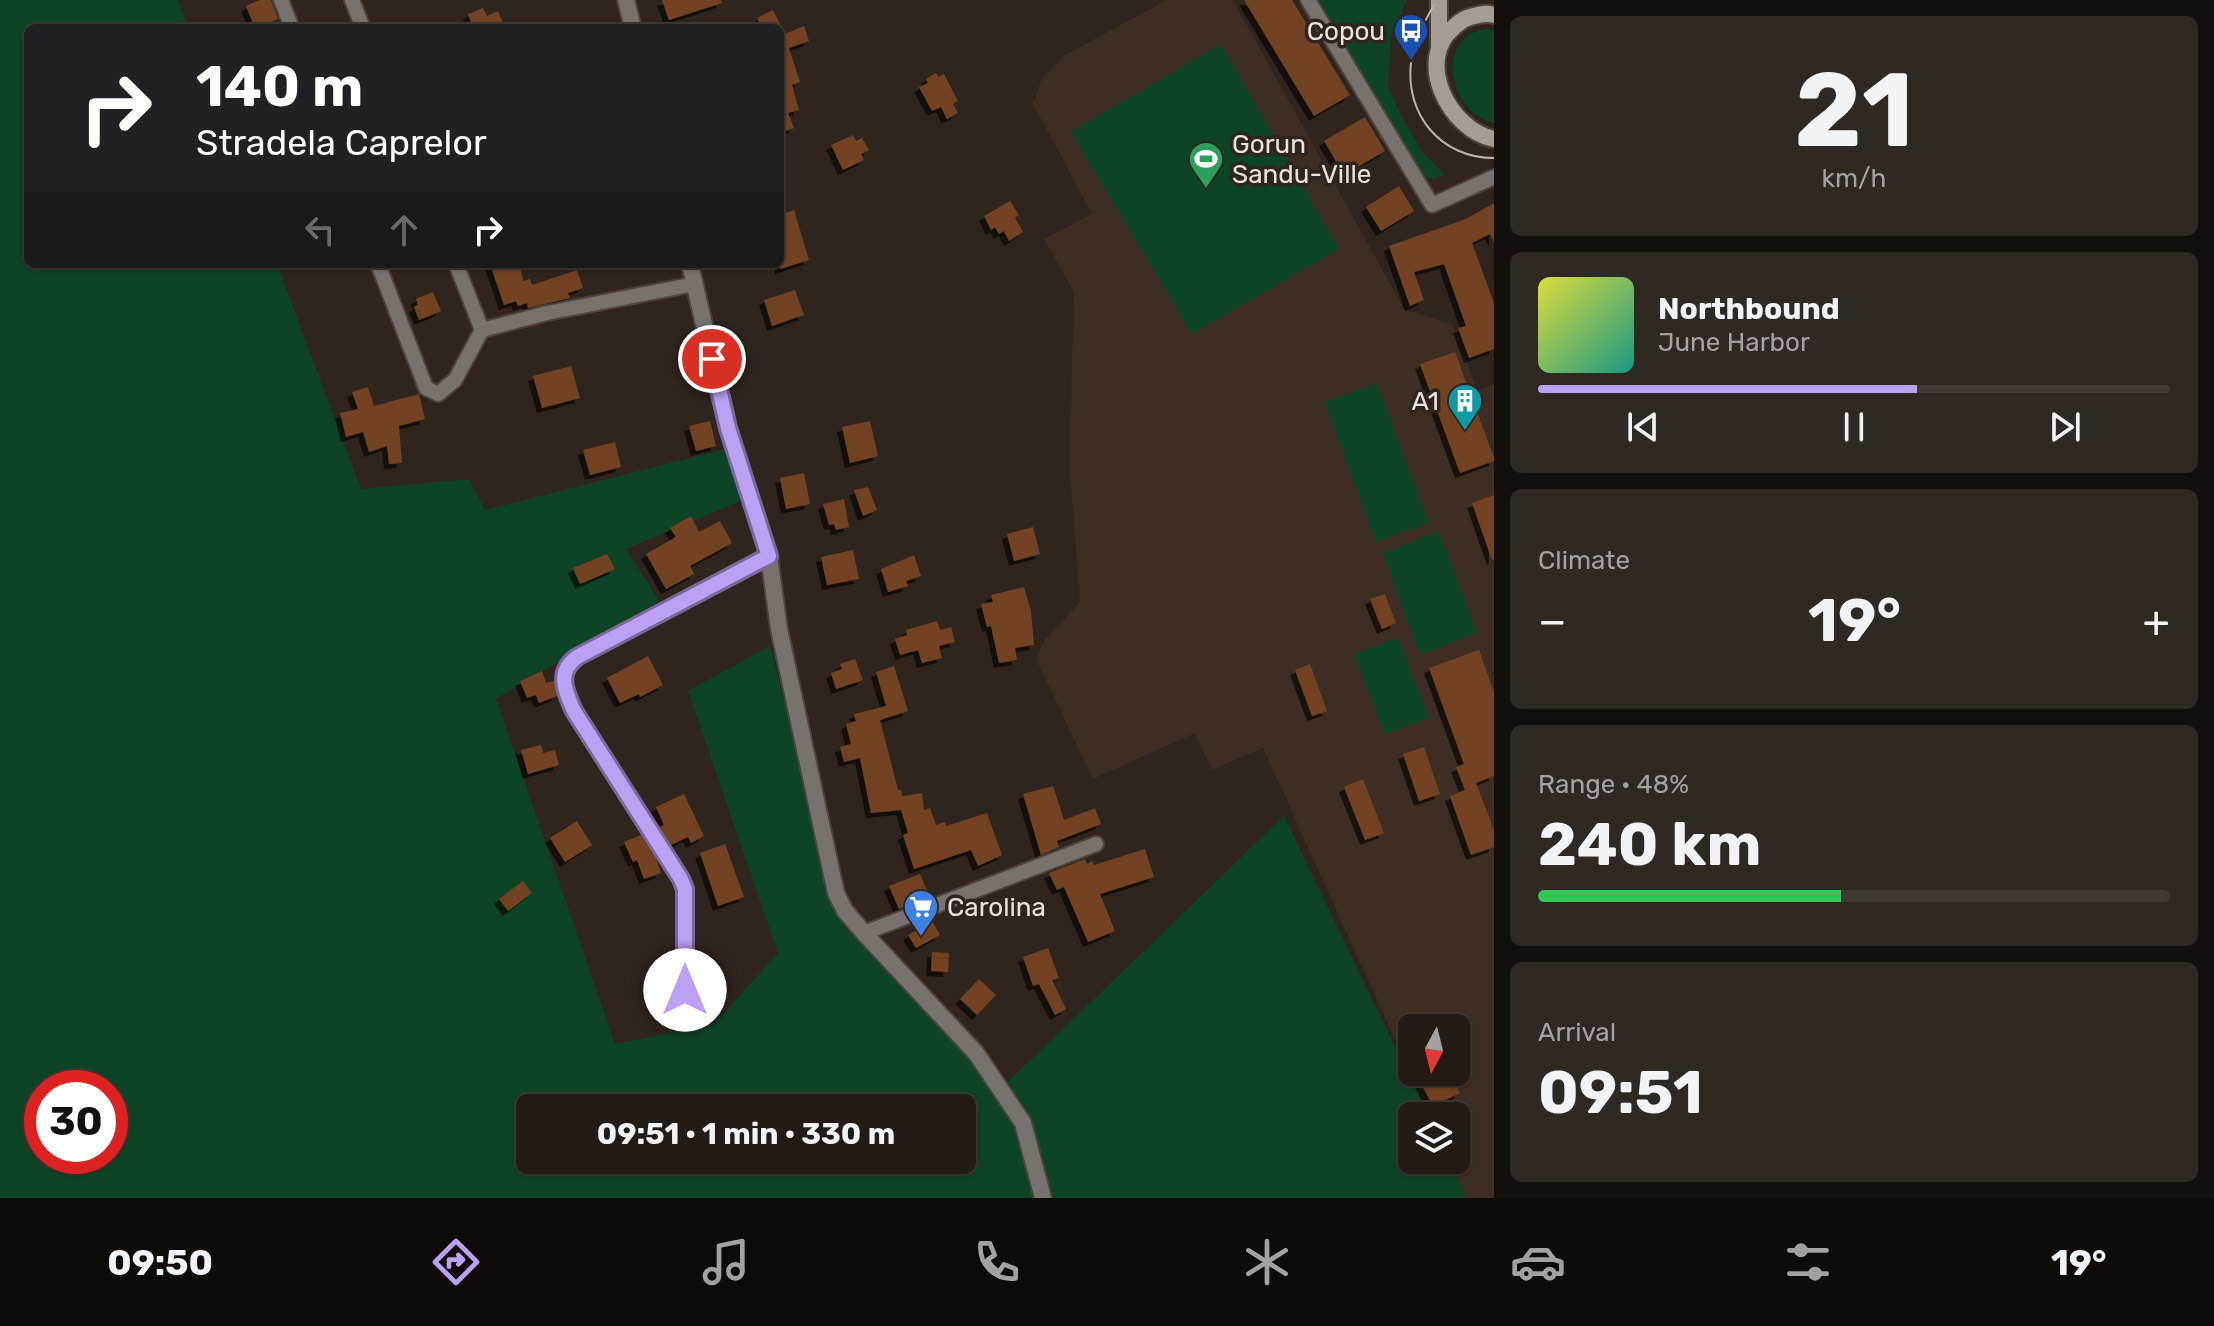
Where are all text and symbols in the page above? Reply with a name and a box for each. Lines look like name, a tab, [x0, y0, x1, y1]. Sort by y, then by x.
bus stop icon: Copou	[1392, 12, 1430, 62]
place label: Copou	[1307, 16, 1385, 47]
text: 21	[1794, 49, 1914, 172]
text: 140 m	[196, 54, 363, 120]
icon: right	[64, 56, 168, 160]
text: Stradela Caprelor	[196, 121, 487, 164]
place label: Gorun Sandu-Ville	[1232, 129, 1371, 190]
sports icon: Gorun Sandu-Ville	[1187, 140, 1225, 190]
text: km/h	[1822, 163, 1886, 194]
icon: left	[298, 208, 342, 252]
icon: ahead	[382, 208, 426, 252]
icon: right	[466, 208, 510, 252]
text: Northbound	[1658, 291, 1840, 327]
pin	[678, 325, 746, 393]
text: June Harbor	[1658, 327, 1810, 358]
icon: arrive	[690, 337, 734, 381]
building icon: A1	[1446, 382, 1484, 432]
place label: A1	[1412, 386, 1439, 417]
icon: previous	[1621, 405, 1665, 449]
icon: pause	[1832, 405, 1876, 449]
icon: next	[2043, 405, 2087, 449]
text: Climate	[1538, 545, 1630, 576]
text: 19°	[1808, 585, 1901, 656]
text: −	[1538, 595, 1567, 647]
text: +	[2143, 595, 2170, 647]
text: Range · 48%	[1538, 769, 1689, 800]
text: 240 km	[1538, 809, 1761, 880]
supermarket icon: Carolina	[902, 888, 940, 938]
place label: Carolina	[947, 892, 1046, 923]
position arrow	[643, 948, 727, 1032]
north arrow	[1398, 1014, 1470, 1086]
map controls	[1398, 1014, 1470, 1174]
text: Arrival	[1538, 1017, 1616, 1048]
text: 09:51	[1538, 1057, 1703, 1128]
speed limit sign: 30	[24, 1070, 128, 1174]
button: layers	[1398, 1102, 1470, 1174]
text: 09:51 · 1 min · 330 m	[597, 1116, 895, 1152]
icon: directions	[428, 1234, 484, 1290]
icon: music	[698, 1234, 754, 1290]
icon: phone	[969, 1234, 1025, 1290]
icon: climate	[1239, 1234, 1295, 1290]
icon: car	[1510, 1234, 1566, 1290]
icon: filters	[1780, 1234, 1836, 1290]
text: 09:50	[107, 1241, 213, 1284]
text: 19°	[2051, 1241, 2107, 1284]

